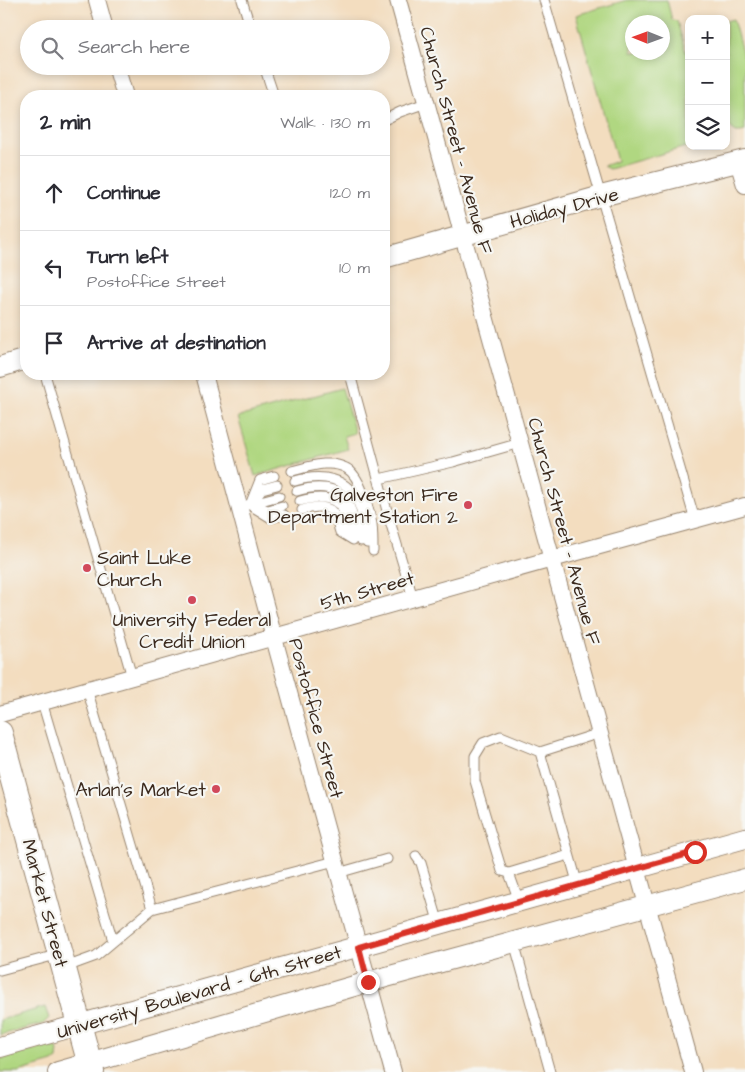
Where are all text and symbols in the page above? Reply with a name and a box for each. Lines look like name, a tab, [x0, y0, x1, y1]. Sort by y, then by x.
north arrow	[625, 15, 670, 60]
map controls	[685, 15, 730, 150]
button: +	[685, 15, 730, 60]
search box	[20, 20, 390, 75]
street label: Church Street - Avenue F	[412, 24, 499, 257]
icon: search	[38, 34, 66, 62]
text: Search here	[78, 34, 190, 61]
button: −	[685, 60, 730, 105]
button: layers	[685, 105, 730, 150]
text: 2 min	[40, 108, 90, 137]
text: Walk · 130 m	[280, 112, 370, 134]
icon: ahead	[40, 179, 68, 207]
text: Continue	[87, 180, 161, 207]
street label: Holiday Drive	[507, 181, 622, 237]
text: 120 m	[330, 182, 370, 204]
text: Turn left	[87, 244, 168, 271]
icon: left	[40, 254, 68, 282]
text: 10 m	[339, 257, 370, 279]
text: Postoffice Street	[87, 271, 226, 293]
icon: arrive	[40, 329, 68, 357]
text: Arrive at destination	[87, 330, 266, 357]
street label: Church Street - Avenue F	[520, 415, 607, 648]
place label: Galveston Fire Department Station 2	[268, 482, 458, 531]
marker: Galveston Fire Department Station 2	[462, 499, 474, 511]
place label: Saint Luke Church	[97, 545, 191, 594]
marker: Saint Luke Church	[81, 562, 93, 574]
street label: 5th Street	[317, 565, 418, 618]
marker: University Federal Credit Union	[186, 594, 198, 606]
place label: University Federal Credit Union	[113, 607, 271, 656]
street label: Postoffice Street	[281, 635, 350, 802]
place label: Arlan's Market	[75, 777, 206, 804]
marker: Arlan's Market	[210, 783, 222, 795]
street label: Market Street	[14, 836, 75, 971]
route start	[684, 841, 707, 864]
street label: University Boulevard - 6th Street	[54, 939, 345, 1047]
route end	[357, 971, 380, 994]

